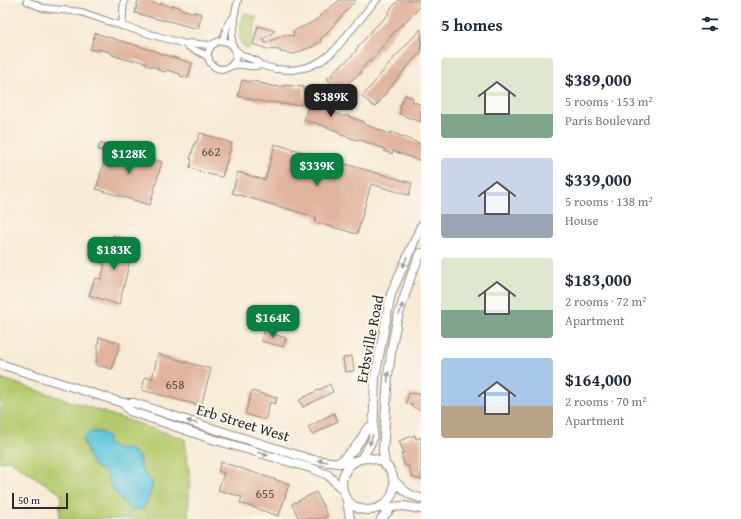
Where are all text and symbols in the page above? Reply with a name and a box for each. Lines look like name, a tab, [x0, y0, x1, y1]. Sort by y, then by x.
text: 5 homes	[441, 12, 503, 37]
icon: filters	[699, 13, 721, 35]
text: $389,000	[565, 67, 631, 92]
icon: home	[473, 74, 521, 122]
pin: $389K	[303, 84, 359, 118]
text: $389K	[313, 87, 349, 106]
text: 5 rooms · 153 m²	[565, 92, 653, 111]
text: Paris Boulevard	[565, 111, 650, 130]
pin: $128K	[101, 141, 157, 175]
house number: 662	[202, 142, 220, 161]
text: $128K	[111, 144, 147, 163]
pin: $339K	[289, 153, 345, 187]
text: $339K	[299, 156, 335, 175]
text: $339,000	[565, 167, 631, 192]
icon: home	[473, 174, 521, 222]
text: 5 rooms · 138 m²	[565, 192, 653, 211]
text: House	[565, 211, 599, 230]
pin: $183K	[86, 237, 142, 271]
text: $183K	[96, 240, 132, 259]
one-way arrow	[402, 256, 408, 268]
text: $183,000	[565, 267, 631, 292]
icon: home	[473, 274, 521, 322]
text: 2 rooms · 72 m²	[565, 292, 647, 311]
street label: Erbsville Road	[351, 293, 388, 385]
one-way arrow	[398, 302, 404, 314]
pin: $164K	[245, 305, 301, 339]
text: $164K	[255, 308, 291, 327]
text: Apartment	[565, 311, 625, 330]
text: $164,000	[565, 367, 631, 392]
one-way arrow	[385, 371, 391, 383]
icon: home	[473, 374, 521, 422]
house number: 658	[166, 375, 184, 394]
text: 2 rooms · 70 m²	[565, 392, 647, 411]
street label: Erb Street West	[194, 398, 293, 447]
text: Apartment	[565, 411, 625, 430]
one-way arrow	[186, 419, 198, 425]
one-way arrow	[368, 435, 374, 447]
one-way arrow	[257, 451, 269, 457]
one-way arrow	[317, 458, 330, 464]
house number: 655	[256, 484, 274, 503]
scale bar	[12, 491, 68, 510]
text: 50 m	[18, 492, 40, 508]

